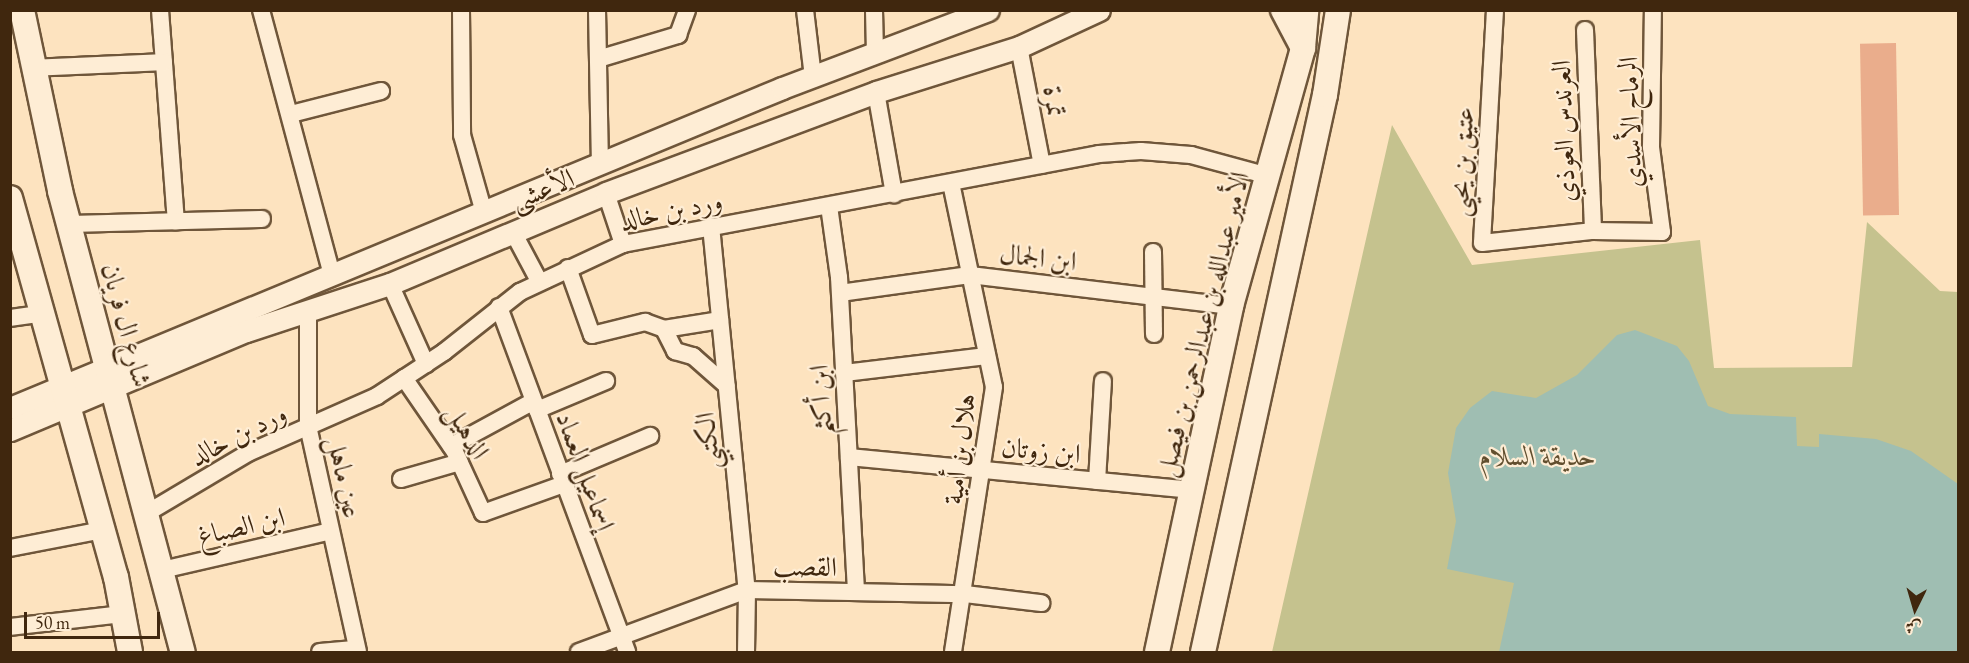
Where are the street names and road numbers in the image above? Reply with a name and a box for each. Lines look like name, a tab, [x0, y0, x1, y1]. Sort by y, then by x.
street label: الرماح الأسدي	[1612, 56, 1648, 188]
street label: العرندس العوذي	[1544, 59, 1582, 203]
street label: تمرة	[1036, 83, 1074, 119]
street label: عتيق بن يحيى	[1442, 106, 1480, 218]
street label: الأعشى	[505, 161, 579, 217]
street label: الأمير عبدالله بن عبدالرحمن بن فيصل	[1148, 168, 1256, 480]
street label: ورد بن خالد	[617, 183, 725, 237]
street label: ابن الجمال	[998, 237, 1078, 277]
street label: شارع ال فريان	[95, 259, 159, 391]
street label: ابن أكثم	[802, 364, 838, 436]
street label: هلال بن أمية	[936, 392, 982, 506]
street label: ورد بن خالد	[184, 396, 292, 472]
street label: الدهيل	[439, 397, 497, 465]
street label: إسماعيل العماد	[549, 407, 623, 535]
street label: الكتبي	[688, 411, 726, 471]
street label: ابن زوتان	[1000, 430, 1082, 470]
street label: عين ماهل	[321, 433, 369, 521]
street label: ابن الصباغ	[194, 500, 288, 552]
street label: القصب	[773, 549, 837, 583]

